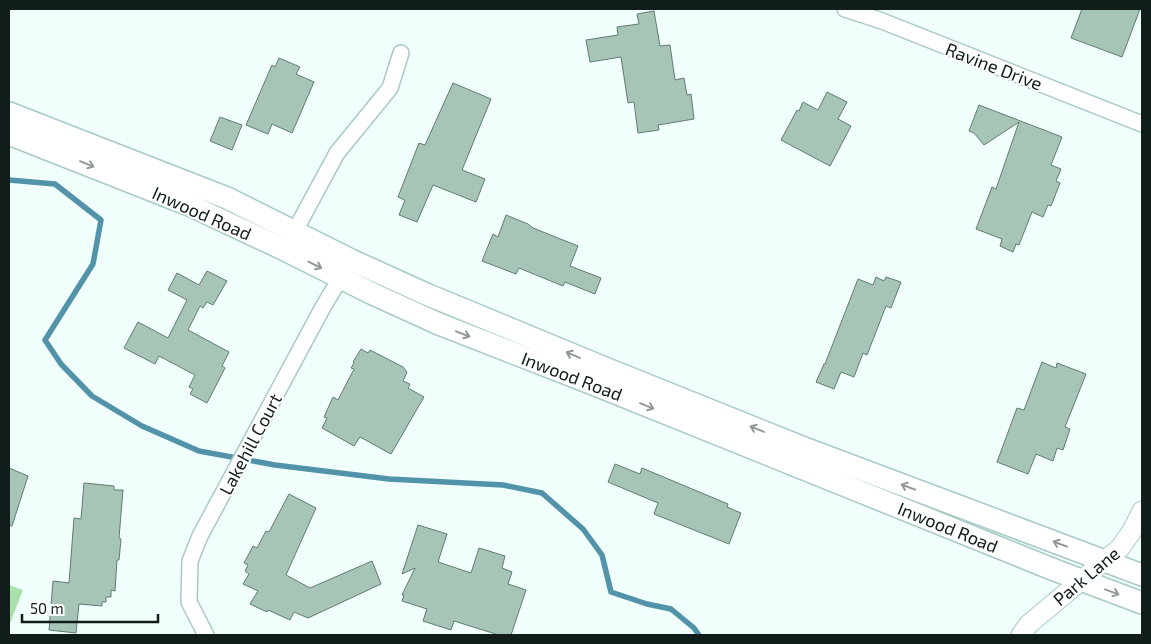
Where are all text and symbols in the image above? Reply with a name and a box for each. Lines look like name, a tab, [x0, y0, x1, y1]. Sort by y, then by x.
street label: Ravine Drive	[942, 37, 1046, 95]
one-way arrow	[79, 160, 94, 170]
street label: Inwood Road	[149, 181, 255, 245]
one-way arrow	[308, 260, 323, 270]
one-way arrow	[455, 330, 470, 339]
street label: Inwood Road	[518, 347, 626, 405]
one-way arrow	[566, 349, 581, 358]
street label: Lakehill Court	[214, 389, 286, 498]
one-way arrow	[639, 402, 654, 411]
one-way arrow	[749, 424, 765, 433]
one-way arrow	[901, 482, 917, 491]
street label: Inwood Road	[895, 497, 1001, 557]
one-way arrow	[1053, 539, 1069, 548]
street label: Park Lane	[1048, 542, 1124, 610]
one-way arrow	[1104, 588, 1120, 597]
scale bar	[22, 592, 159, 624]
text: 50 m	[30, 599, 64, 617]

